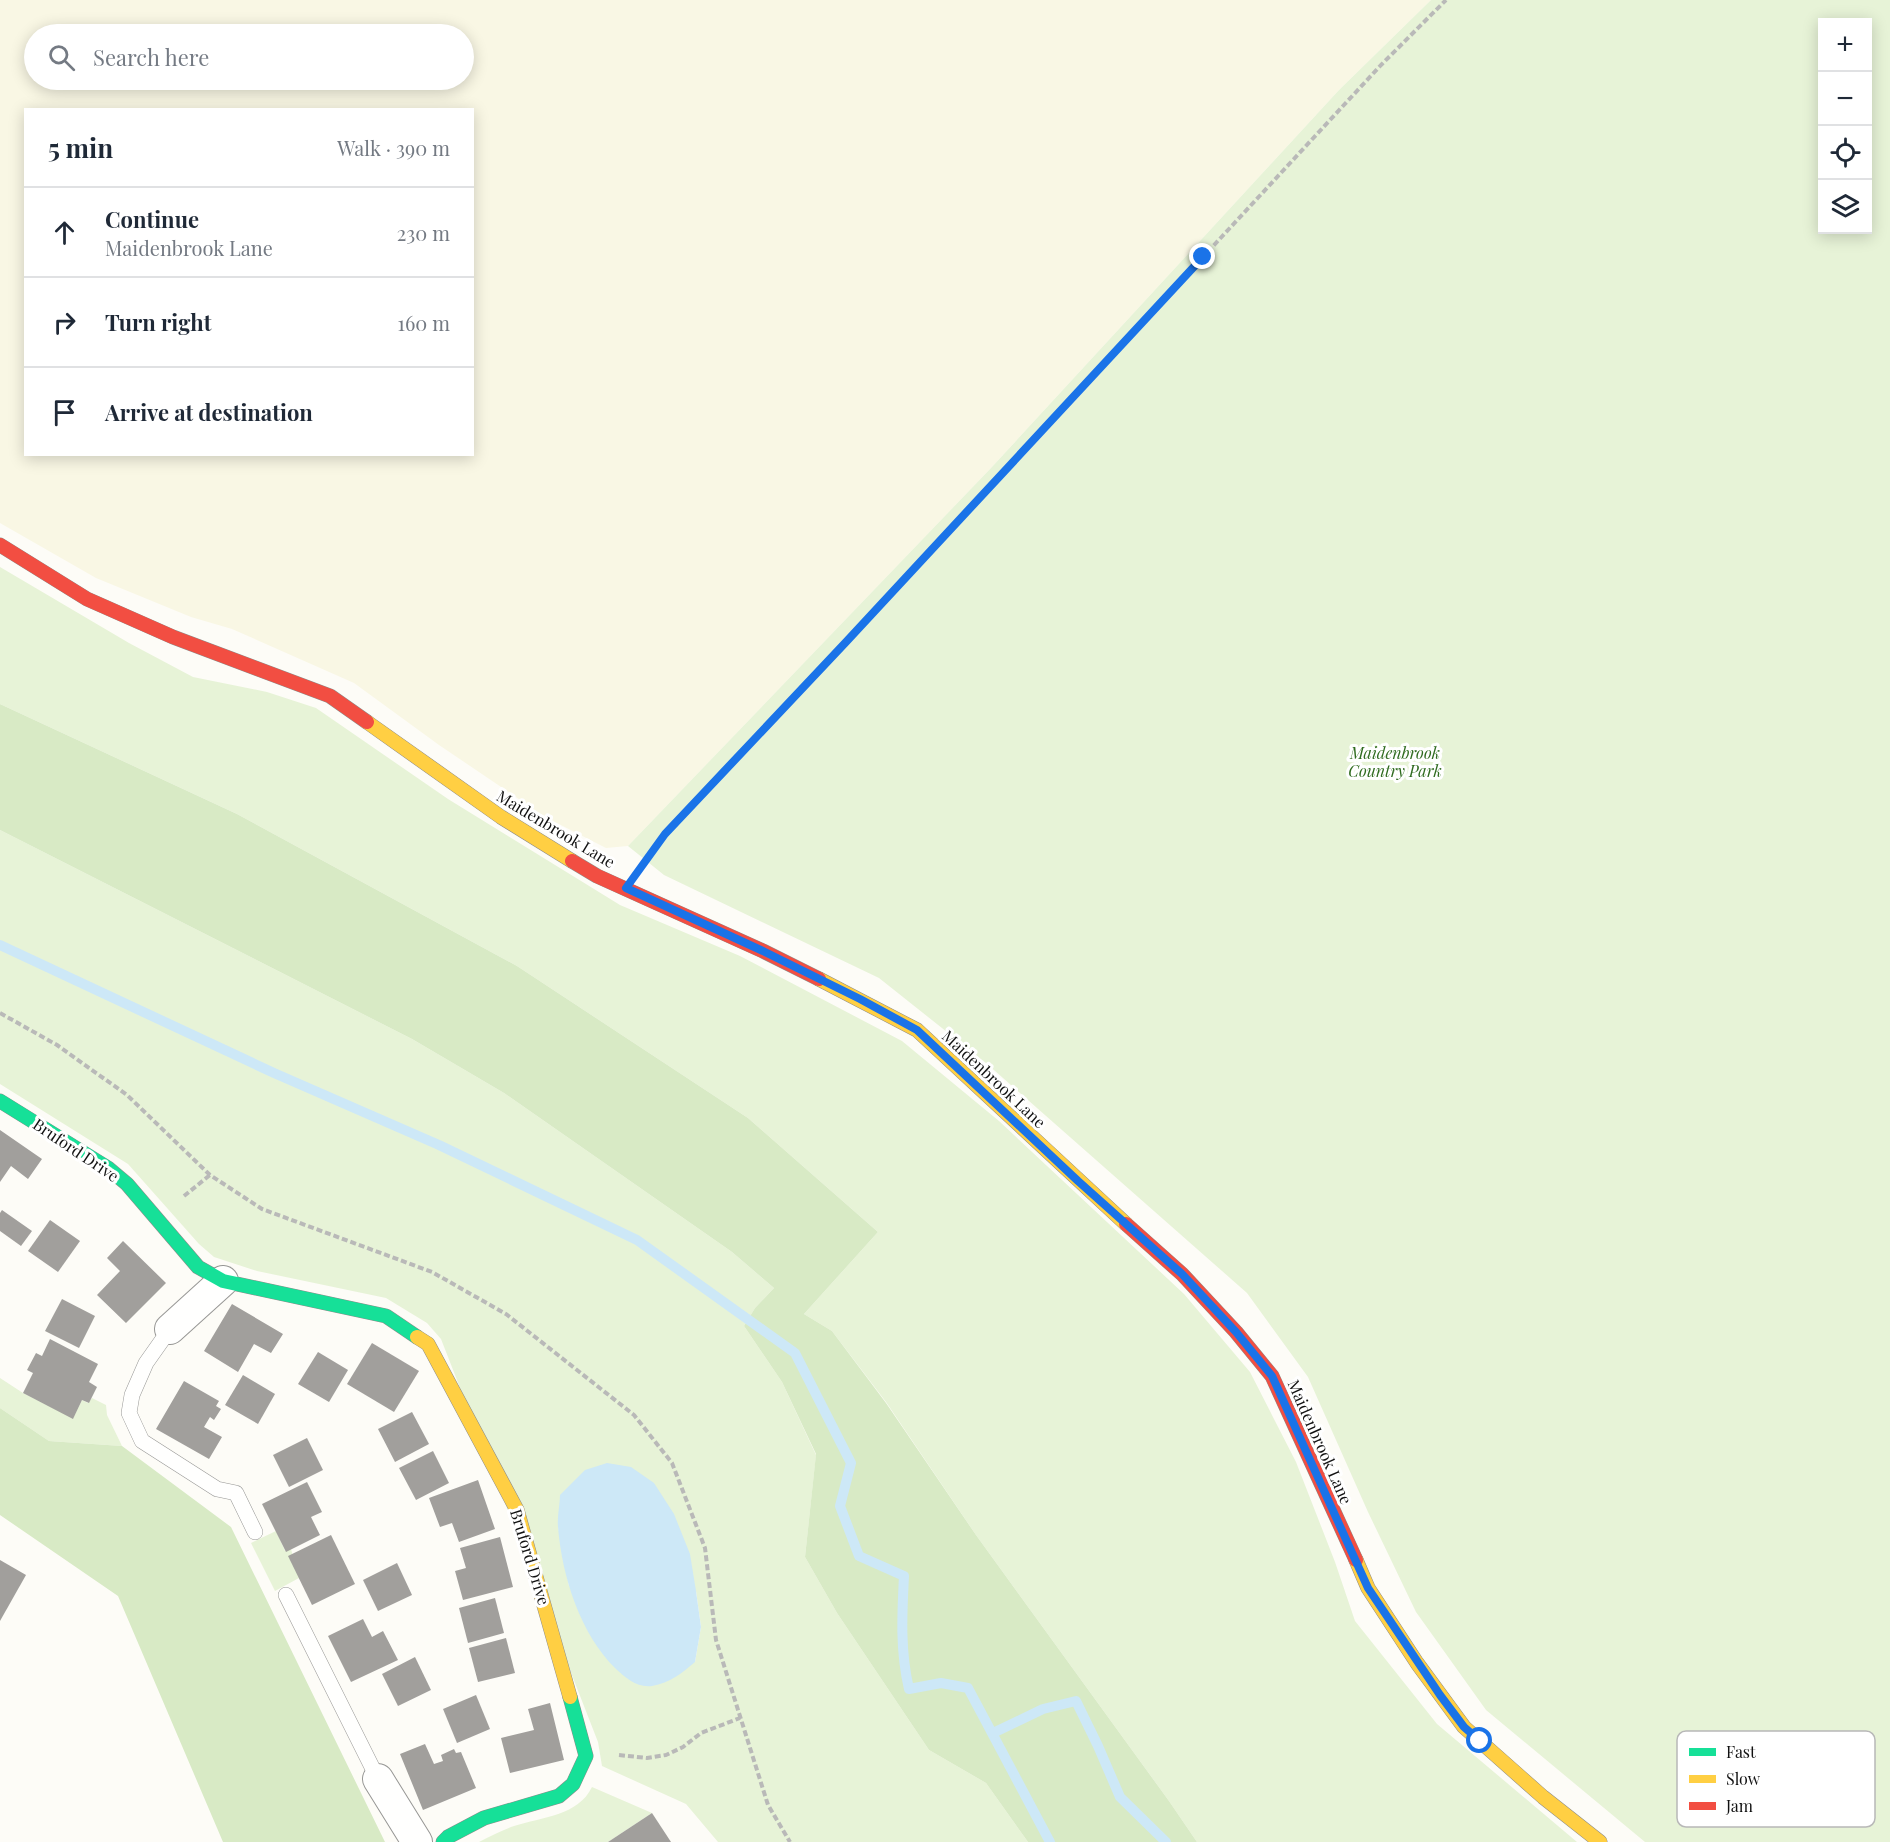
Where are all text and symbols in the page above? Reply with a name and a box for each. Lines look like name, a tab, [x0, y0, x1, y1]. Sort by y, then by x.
map controls	[1818, 18, 1872, 234]
button: +	[1818, 18, 1872, 72]
search box	[24, 24, 474, 90]
icon: search	[45, 41, 78, 74]
text: Search here	[93, 42, 209, 72]
button: −	[1818, 72, 1872, 126]
button: locate	[1818, 126, 1872, 180]
text: 5 min	[48, 130, 113, 165]
text: Walk · 390 m	[337, 134, 450, 161]
button: layers	[1818, 180, 1872, 234]
text: Continue	[105, 204, 199, 234]
icon: ahead	[48, 216, 81, 249]
text: 230 m	[397, 219, 450, 246]
text: Maidenbrook Lane	[105, 234, 273, 261]
route end	[1189, 243, 1215, 269]
icon: right	[48, 306, 81, 339]
text: Turn right	[105, 307, 211, 337]
text: 160 m	[398, 309, 450, 336]
icon: arrive	[48, 396, 81, 429]
text: Arrive at destination	[105, 397, 313, 427]
park label: Maidenbrook Country Park	[1348, 742, 1442, 781]
street label: Maidenbrook Lane	[493, 785, 619, 872]
street label: Maidenbrook Lane	[938, 1025, 1051, 1132]
street label: Bruford Drive	[29, 1113, 123, 1186]
street label: Maidenbrook Lane	[1284, 1376, 1357, 1507]
street label: Bruford Drive	[506, 1506, 555, 1607]
route start	[1466, 1727, 1492, 1753]
legend	[1677, 1731, 1875, 1827]
text: Fast	[1726, 1741, 1756, 1762]
text: Slow	[1726, 1768, 1761, 1789]
text: Jam	[1725, 1795, 1753, 1816]

